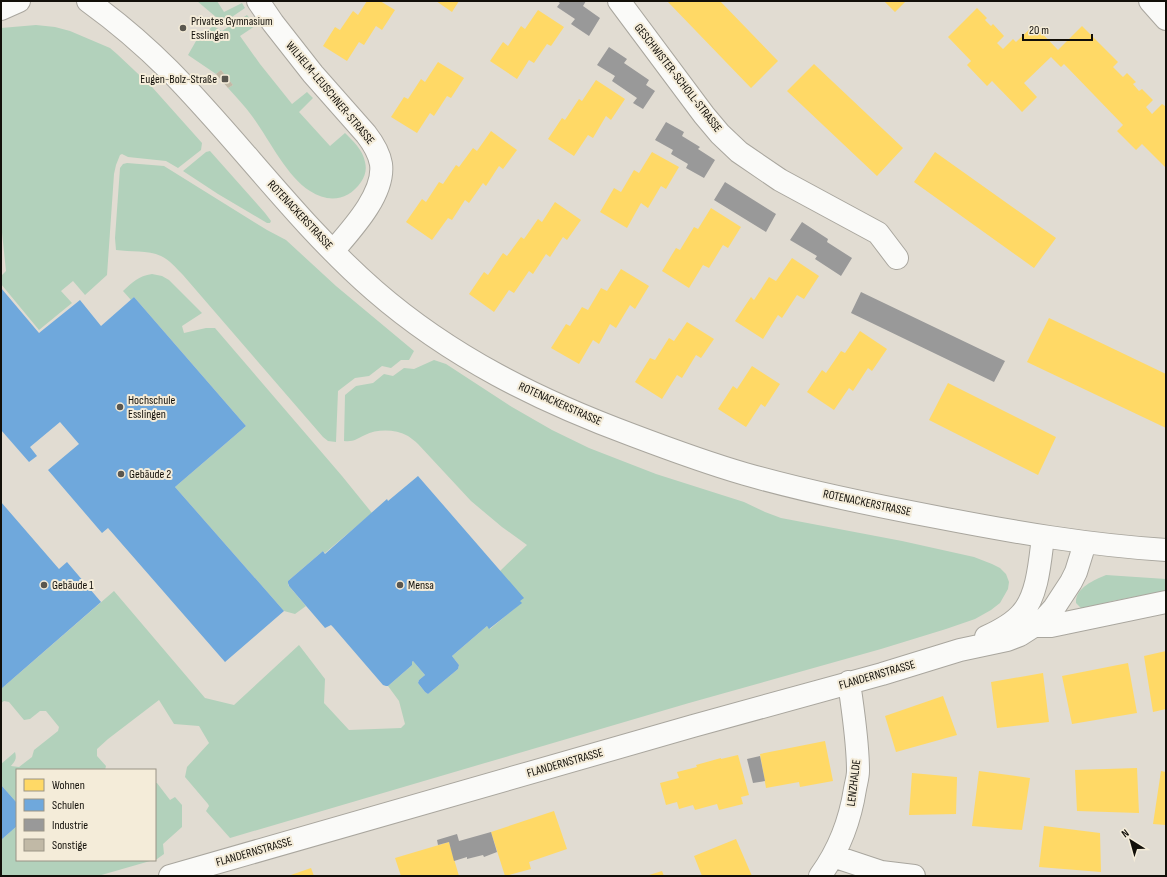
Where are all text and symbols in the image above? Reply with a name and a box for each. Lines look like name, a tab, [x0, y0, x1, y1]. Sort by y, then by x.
place label: Privates Gymnasium Esslingen	[191, 14, 273, 43]
scale bar	[1023, 16, 1092, 42]
street label: GESCHWISTER-SCHOLL-STRASSE	[631, 21, 725, 135]
marker: Privates Gymnasium Esslingen	[178, 23, 188, 33]
text: 20 m	[1029, 23, 1049, 38]
street label: WILHELM-LEUSCHNER-STRASSE	[282, 38, 378, 148]
place label: Eugen-Bolz-Straße	[140, 72, 217, 87]
marker: Eugen-Bolz-Straße	[220, 74, 230, 84]
street label: ROTENACKERSTRASSE	[264, 177, 336, 253]
street label: ROTENACKERSTRASSE	[516, 379, 604, 429]
place label: Hochschule Esslingen	[128, 393, 176, 422]
marker: Hochschule Esslingen	[115, 402, 125, 412]
place label: Gebäude 2	[129, 467, 171, 482]
marker: Gebäude 2	[116, 469, 126, 479]
street label: ROTENACKERSTRASSE	[822, 486, 912, 520]
place label: Gebäude 1	[52, 578, 94, 593]
place label: Mensa	[408, 578, 434, 593]
marker: Gebäude 1	[39, 580, 49, 590]
marker: Mensa	[395, 580, 405, 590]
street label: FLANDERNSTRASSE	[837, 657, 917, 693]
street label: FLANDERNSTRASSE	[525, 745, 605, 781]
street label: LENZHALDE	[844, 759, 864, 807]
legend	[16, 769, 156, 861]
text: Wohnen	[52, 778, 85, 793]
text: Schulen	[52, 798, 84, 813]
text: Industrie	[52, 818, 88, 833]
north arrow	[1111, 821, 1151, 861]
text: N	[1119, 826, 1132, 840]
street label: FLANDERNSTRASSE	[214, 834, 294, 870]
text: Sonstige	[52, 838, 87, 853]

